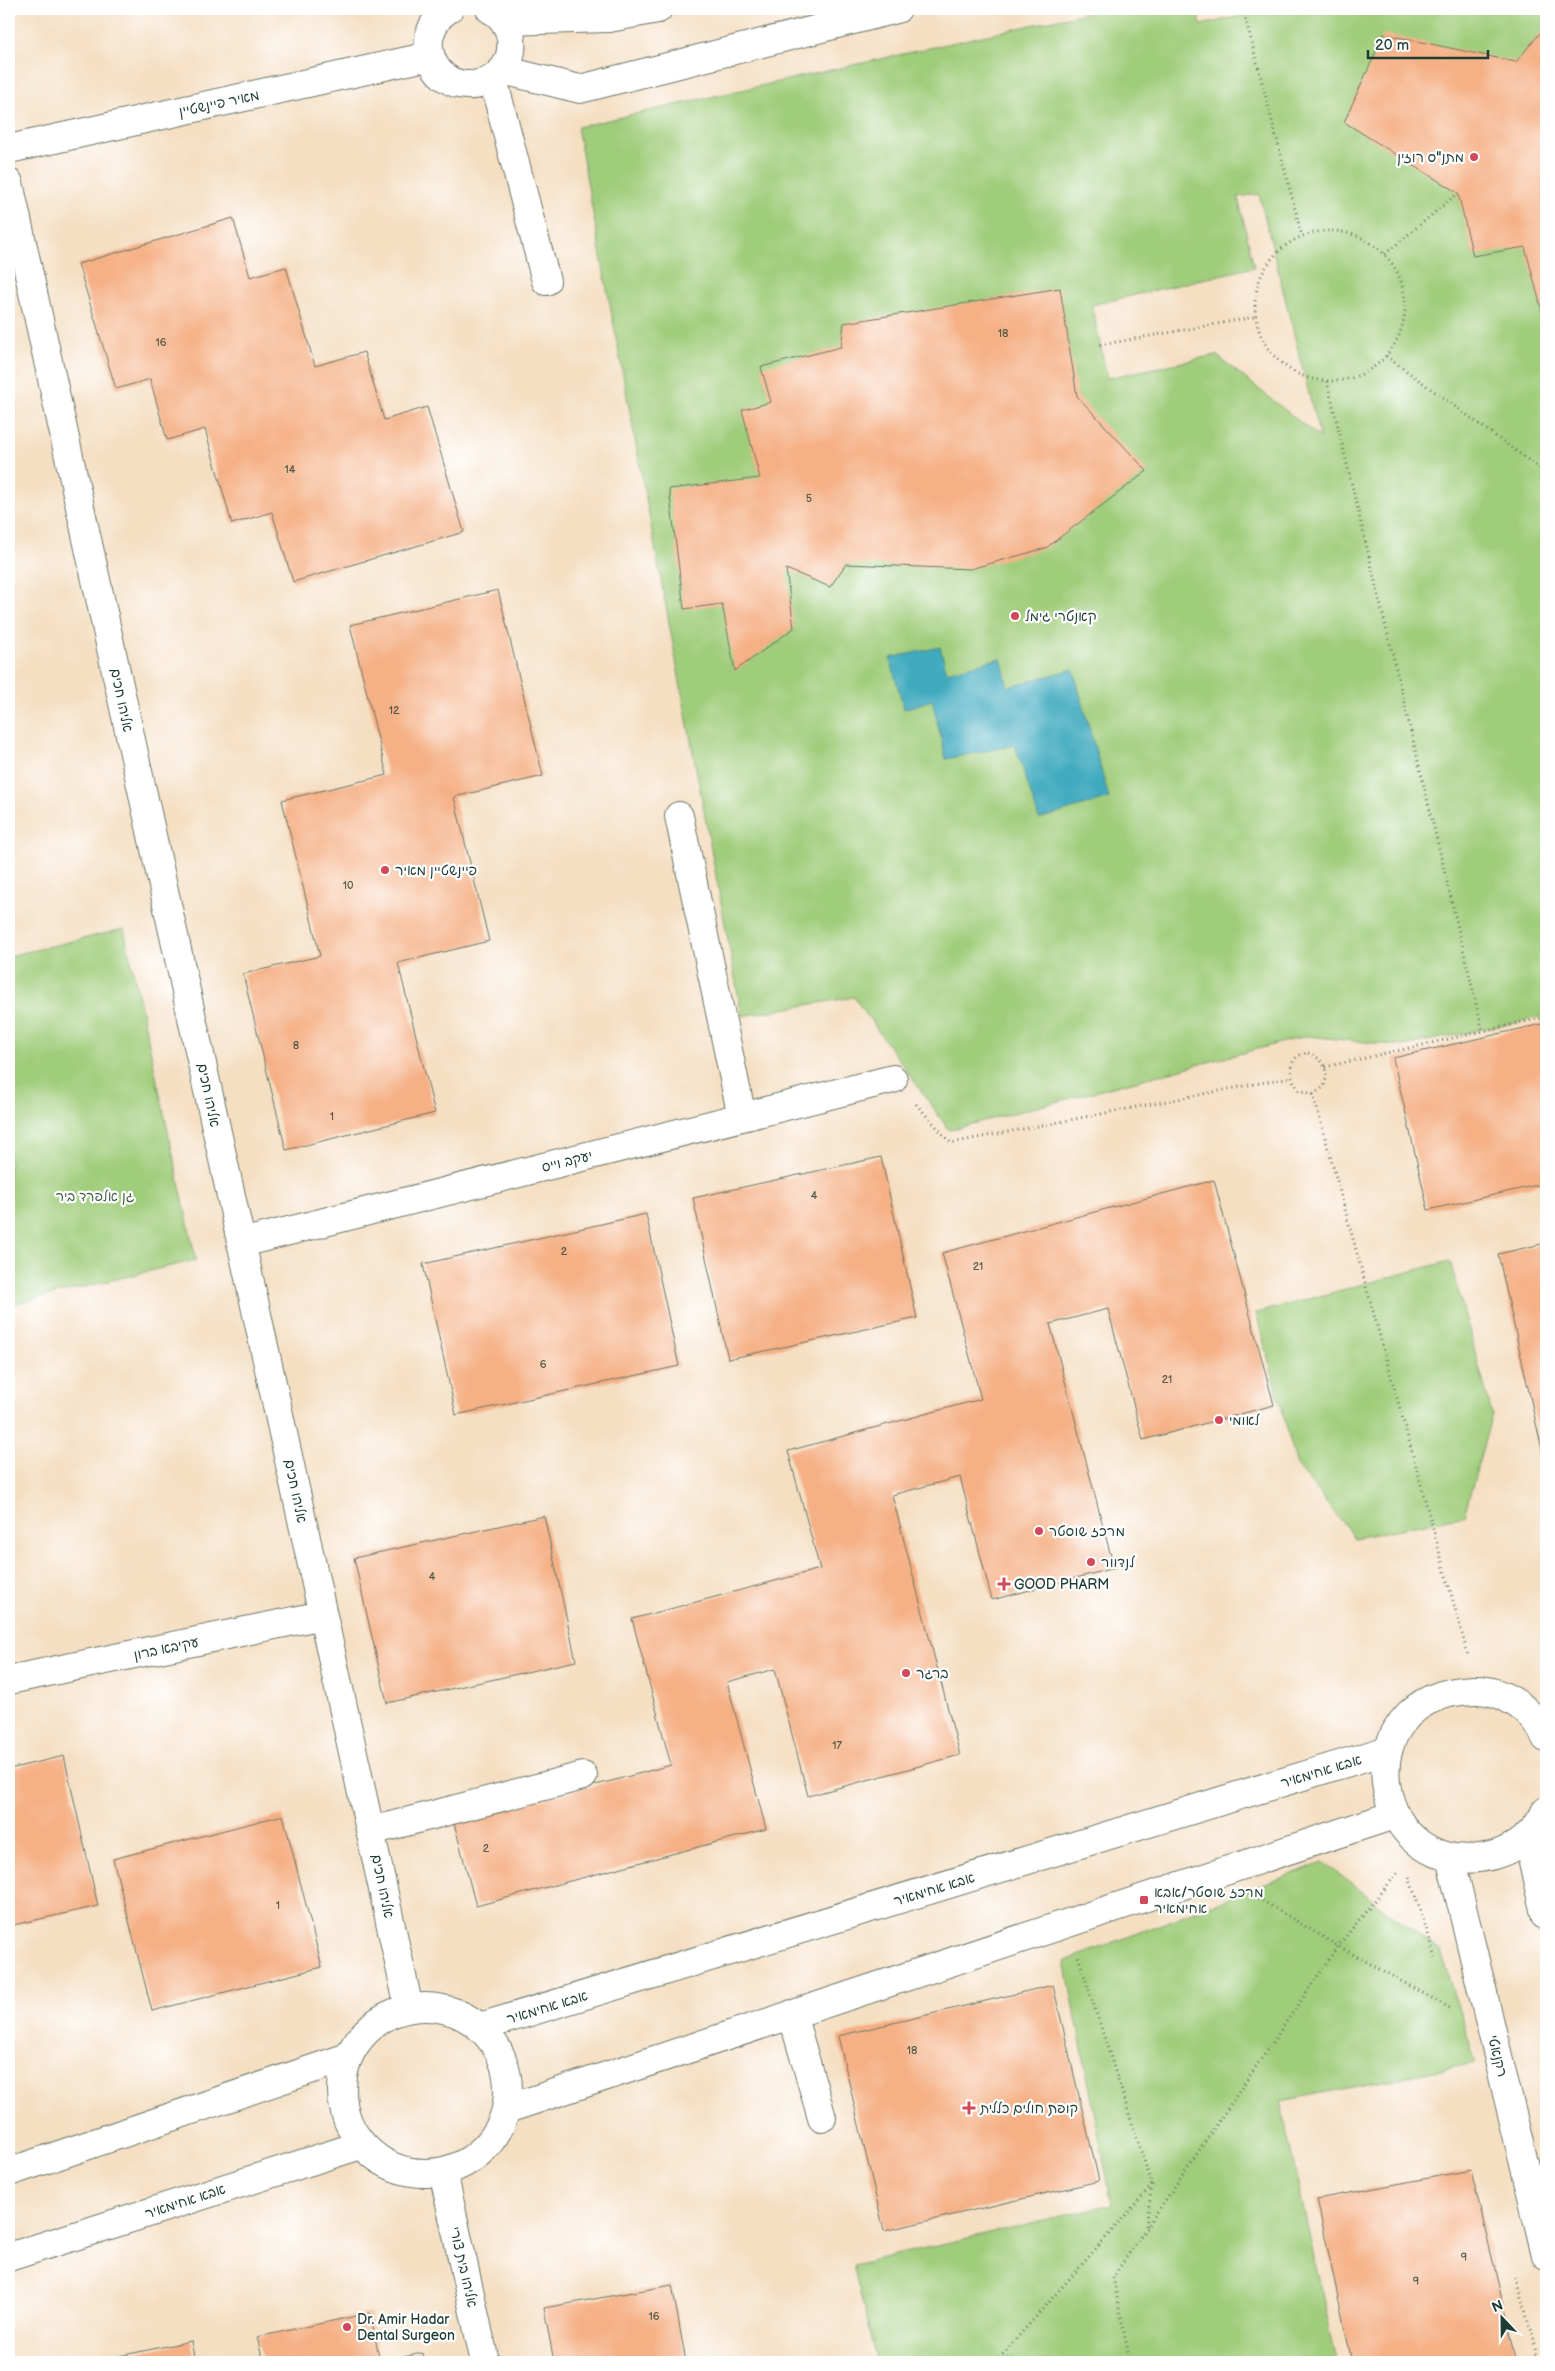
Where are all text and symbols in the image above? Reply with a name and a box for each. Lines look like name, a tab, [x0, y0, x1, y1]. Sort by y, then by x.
scale bar	[1368, 28, 1488, 60]
text: 20 m	[1375, 36, 1409, 55]
street label: מאיר פיינשטיין	[177, 87, 261, 120]
place label: מתנ"ס רוזין	[1397, 149, 1464, 166]
marker: מתנ"ס רוזין	[1468, 151, 1480, 163]
house number: 18	[998, 327, 1008, 340]
house number: 16	[156, 336, 167, 349]
house number: 14	[285, 463, 296, 476]
house number: 5	[806, 492, 812, 505]
place label: קאנטרי גימל	[1025, 608, 1097, 625]
marker: קאנטרי גימל	[1009, 610, 1021, 622]
street label: אליהו חכים	[106, 667, 137, 734]
house number: 12	[389, 704, 400, 717]
place label: פיינשטיין מאיר	[395, 862, 477, 879]
marker: פיינשטיין מאיר	[379, 864, 391, 876]
house number: 10	[343, 879, 354, 892]
house number: 8	[293, 1039, 299, 1052]
street label: אליהו חכים	[193, 1062, 224, 1129]
house number: 1	[330, 1110, 334, 1123]
street label: יעקב וייס	[540, 1147, 594, 1176]
park label: גן אלפרד ביר	[56, 1188, 135, 1205]
house number: 4	[811, 1189, 818, 1202]
house number: 2	[561, 1245, 568, 1258]
house number: 21	[973, 1260, 983, 1273]
house number: 6	[540, 1358, 547, 1371]
house number: 21	[1162, 1373, 1172, 1386]
place label: לאומי	[1229, 1412, 1260, 1429]
marker: לאומי	[1213, 1414, 1225, 1426]
street label: אליהו חכים	[280, 1458, 311, 1525]
place label: מרכז שוסטר	[1049, 1523, 1125, 1540]
marker: מרכז שוסטר	[1033, 1525, 1045, 1537]
place label: לנדוור	[1101, 1554, 1135, 1571]
marker: לנדוור	[1085, 1556, 1097, 1568]
house number: 4	[429, 1570, 436, 1583]
place label: GOOD PHARM	[1014, 1576, 1109, 1593]
marker: GOOD PHARM	[998, 1578, 1010, 1590]
street label: עקיבא ברון	[132, 1633, 200, 1664]
place label: ברגר	[916, 1665, 949, 1682]
marker: ברגר	[900, 1667, 912, 1679]
house number: 17	[832, 1739, 842, 1752]
street label: אבא אחימאיר	[1279, 1751, 1364, 1792]
house number: 2	[483, 1842, 490, 1855]
street label: אליהו חכים	[367, 1853, 398, 1920]
street label: אבא אחימאיר	[892, 1869, 977, 1910]
place label: מרכז שוסטר/אבא אחימאיר	[1154, 1884, 1263, 1917]
marker: מרכז שוסטר/אבא אחימאיר	[1138, 1894, 1150, 1906]
house number: 1	[276, 1899, 280, 1912]
street label: אבא אחימאיר	[505, 1987, 590, 2028]
street label: רקנאטי	[1484, 2033, 1511, 2079]
house number: 18	[907, 2044, 917, 2057]
place label: קופת חולים כללית	[979, 2100, 1078, 2117]
marker: קופת חולים כללית	[962, 2101, 976, 2115]
street label: אבא אחימאיר	[143, 2180, 228, 2223]
street label: אליהו בית צורי	[446, 2225, 481, 2309]
house number: 9	[1461, 2251, 1467, 2264]
house number: 9	[1413, 2275, 1419, 2288]
north arrow	[1478, 2294, 1528, 2344]
text: N	[1489, 2297, 1505, 2316]
house number: 16	[649, 2310, 660, 2323]
place label: Dr. Amir Hadar Dental Surgeon	[357, 2311, 455, 2344]
marker: Dr. Amir Hadar Dental Surgeon	[341, 2321, 353, 2333]

